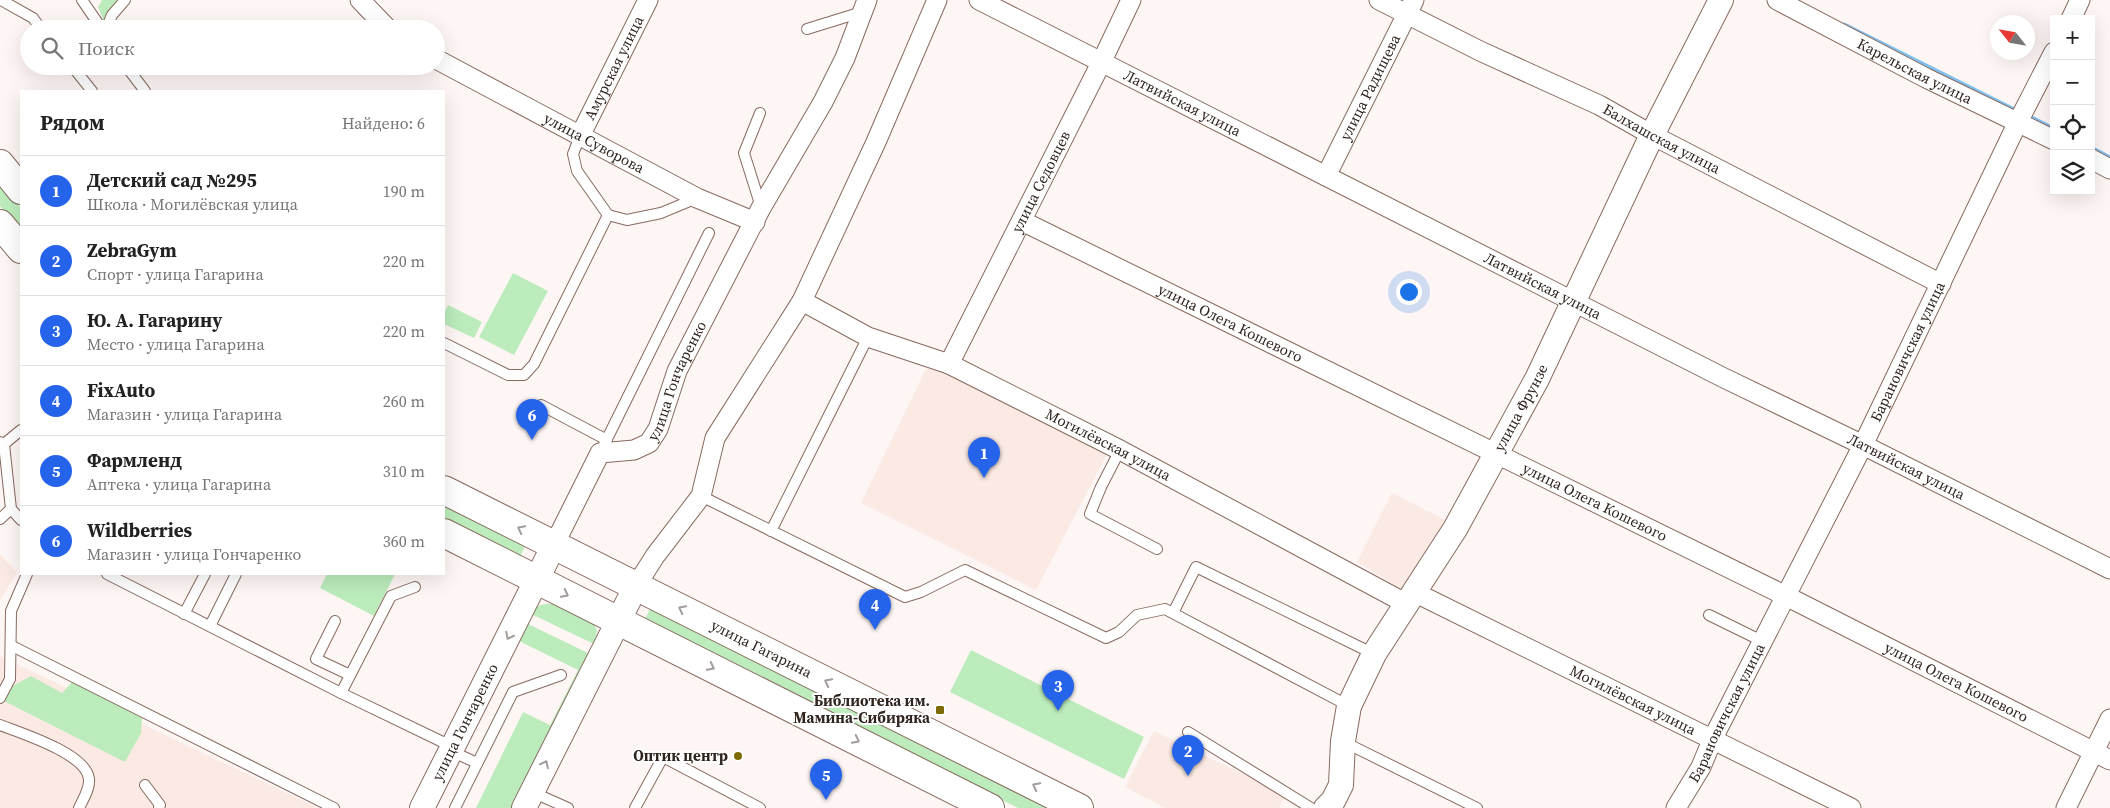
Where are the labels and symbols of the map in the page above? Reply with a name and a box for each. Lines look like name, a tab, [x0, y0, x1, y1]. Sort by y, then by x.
street label: Амурская улица	[579, 12, 649, 123]
north arrow	[1990, 15, 2035, 60]
street label: улица Радищева	[1334, 30, 1405, 144]
street label: Карельская улица	[1854, 33, 1976, 109]
street label: Латвийская улица	[1120, 64, 1245, 141]
street label: Балхашская улица	[1599, 98, 1724, 179]
street label: улица Суворова	[540, 107, 649, 178]
street label: улица Седовцев	[1006, 127, 1075, 236]
street label: Латвийская улица	[1480, 247, 1605, 324]
street label: улица Олега Кошевого	[1155, 278, 1306, 367]
street label: Барановичская улица	[1865, 278, 1950, 425]
your location	[1396, 279, 1422, 305]
street label: улица Гончаренко	[642, 317, 711, 445]
street label: улица Фрунзе	[1488, 360, 1553, 455]
pin: 6	[516, 399, 548, 440]
street label: Могилёвская улица	[1042, 403, 1175, 486]
street label: Латвийская улица	[1844, 428, 1969, 505]
pin: 1	[968, 437, 1000, 478]
street label: улица Олега Кошевого	[1519, 457, 1671, 546]
one-way arrow	[517, 525, 526, 535]
one-way arrow	[560, 588, 569, 598]
pin: 4	[859, 589, 891, 630]
one-way arrow	[678, 605, 687, 615]
street label: улица Гагарина	[707, 614, 816, 683]
one-way arrow	[505, 631, 515, 640]
street label: улица Олега Кошевого	[1881, 637, 2032, 727]
street label: Барановичская улица	[1683, 639, 1770, 786]
street label: улица Гончаренко	[426, 660, 503, 784]
street label: Могилёвская улица	[1566, 660, 1700, 740]
one-way arrow	[705, 661, 714, 671]
pin: 3	[1042, 670, 1074, 711]
one-way arrow	[824, 678, 833, 688]
place label: Библиотека им. Мамина-Сибиряка	[793, 690, 931, 728]
marker: Библиотека им. Мамина-Сибиряка	[934, 704, 946, 716]
one-way arrow	[851, 734, 860, 744]
pin: 2	[1172, 735, 1204, 776]
place label: Оптик центр	[633, 745, 728, 766]
marker: Оптик центр	[732, 750, 744, 762]
pin: 5	[810, 759, 842, 800]
one-way arrow	[539, 761, 549, 770]
one-way arrow	[1032, 782, 1041, 792]

